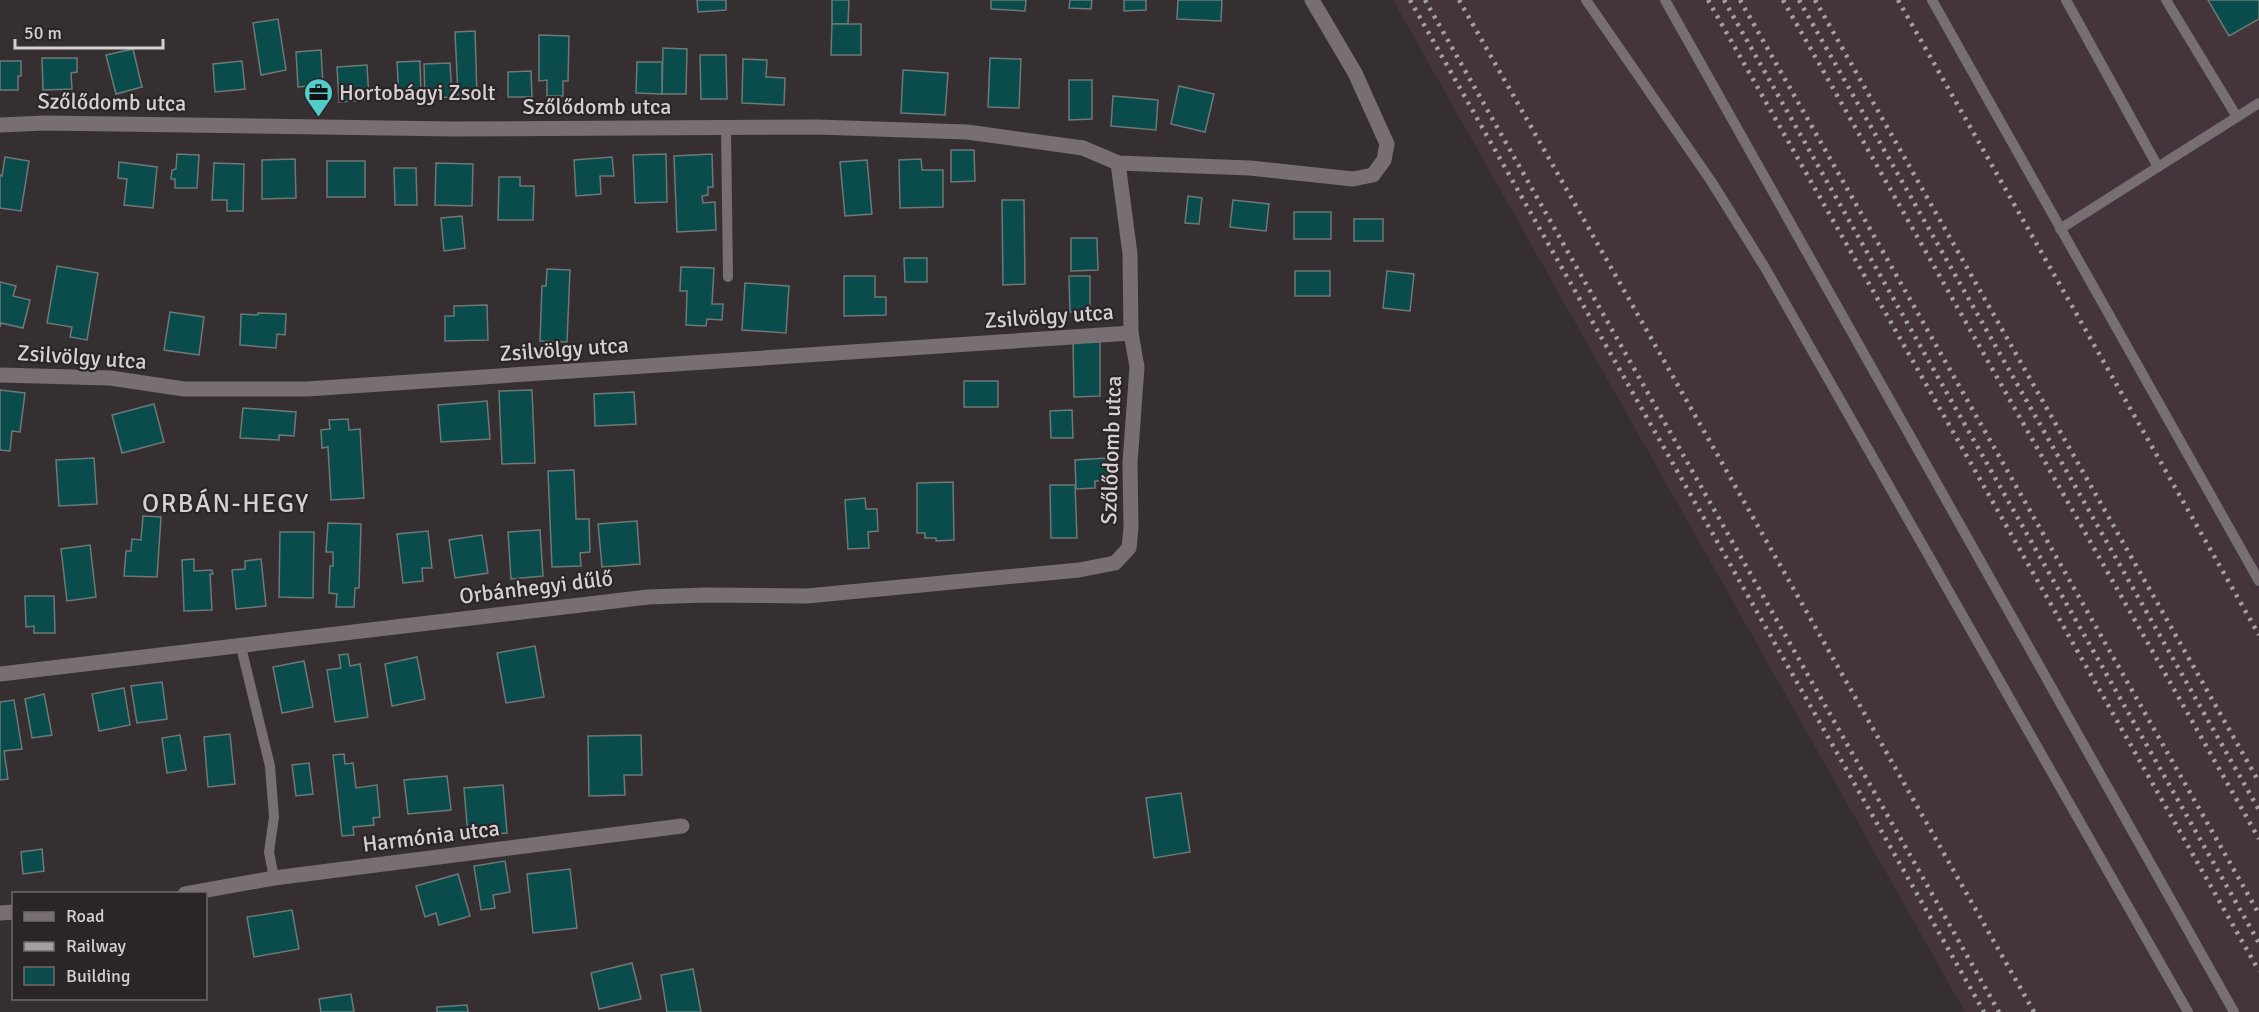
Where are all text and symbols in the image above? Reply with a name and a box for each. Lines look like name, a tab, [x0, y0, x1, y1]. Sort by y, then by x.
scale bar	[15, 12, 164, 50]
text: 50 m	[24, 22, 62, 44]
office icon: Hortobágyi Zsolt	[302, 76, 334, 118]
place label: Hortobágyi Zsolt	[339, 79, 496, 106]
street label: Szőlődomb utca	[37, 87, 187, 117]
street label: Szőlődomb utca	[523, 93, 671, 120]
street label: Zsilvölgy utca	[983, 298, 1115, 334]
street label: Zsilvölgy utca	[498, 331, 630, 367]
street label: Zsilvölgy utca	[16, 339, 148, 375]
street label: Szőlődomb utca	[1095, 375, 1127, 525]
district label: ORBÁN-HEGY	[142, 488, 310, 520]
street label: Orbánhegyi dűlő	[458, 564, 614, 610]
street label: Harmónia utca	[361, 814, 501, 858]
legend	[12, 892, 207, 1000]
text: Road	[66, 905, 105, 927]
text: Railway	[66, 935, 127, 957]
text: Building	[66, 965, 130, 987]

